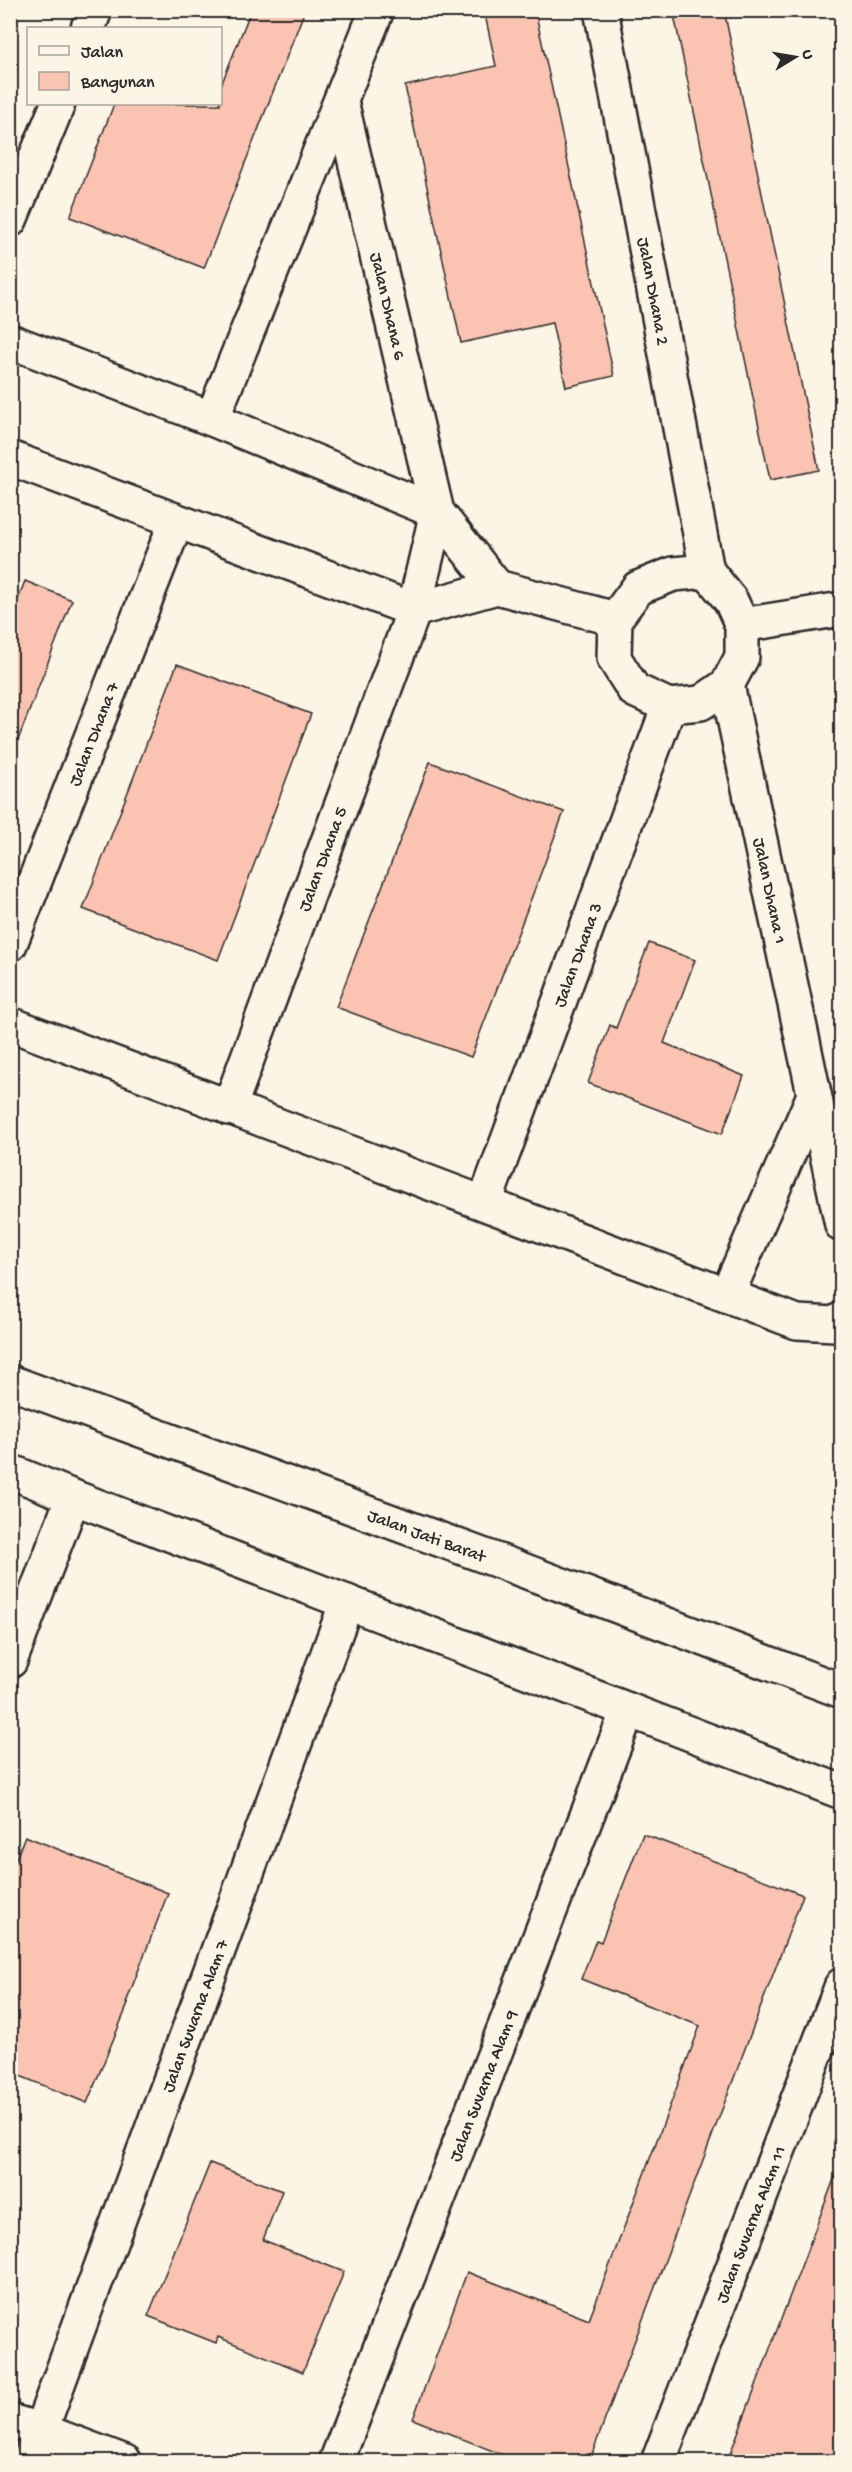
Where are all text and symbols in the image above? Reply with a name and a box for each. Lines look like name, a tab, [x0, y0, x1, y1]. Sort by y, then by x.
legend	[27, 27, 222, 105]
north arrow	[765, 27, 825, 87]
text: Jalan	[81, 43, 123, 64]
text: U	[796, 48, 817, 62]
text: Bangunan	[80, 73, 155, 94]
street label: Jalan Dhana 2	[631, 236, 672, 347]
street label: Jalan Dhana 6	[364, 251, 409, 363]
street label: Jalan Dhana 7	[65, 679, 125, 790]
street label: Jalan Dhana 5	[295, 804, 353, 915]
street label: Jalan Dhana 1	[747, 836, 790, 946]
street label: Jalan Dhana 3	[550, 900, 608, 1011]
street label: Jalan Jati Barat	[364, 1506, 490, 1569]
street label: Jalan Suvarna Alam 7	[159, 1937, 234, 2096]
street label: Jalan Suvarna Alam 9	[446, 2007, 523, 2165]
street label: Jalan Suvarna Alam 11	[712, 2144, 792, 2306]

